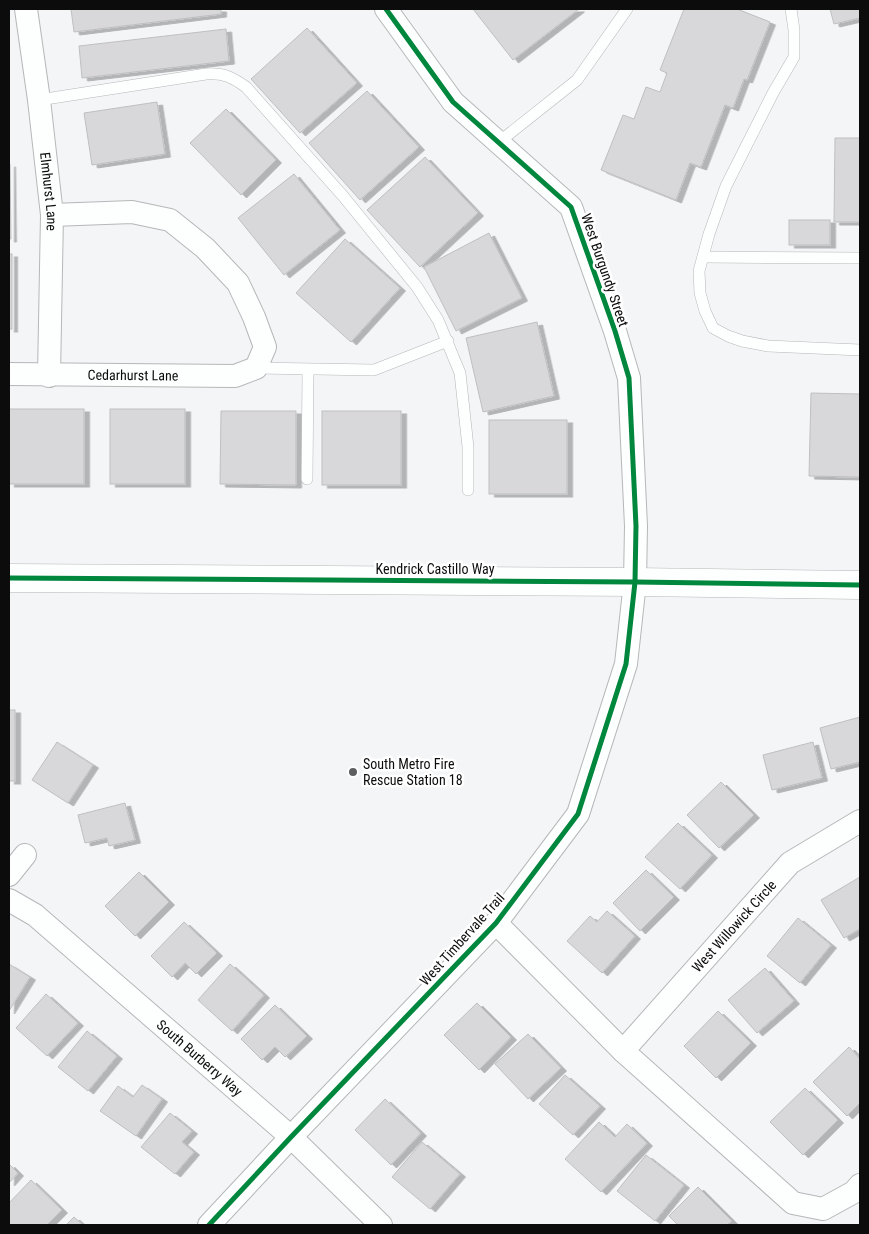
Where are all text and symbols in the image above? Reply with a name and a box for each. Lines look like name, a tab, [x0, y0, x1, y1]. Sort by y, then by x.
street label: Elmhurst Lane	[37, 151, 60, 231]
street label: West Burgundy Street	[578, 211, 632, 329]
street label: Cedarhurst Lane	[88, 367, 179, 384]
street label: Kendrick Castillo Way	[375, 561, 495, 577]
place label: South Metro Fire Rescue Station 18	[363, 756, 463, 788]
marker: South Metro Fire Rescue Station 18	[347, 766, 359, 778]
street label: West Willowick Circle	[689, 877, 780, 975]
street label: West Timbervale Trail	[416, 890, 508, 988]
street label: South Burberry Way	[154, 1016, 246, 1099]

